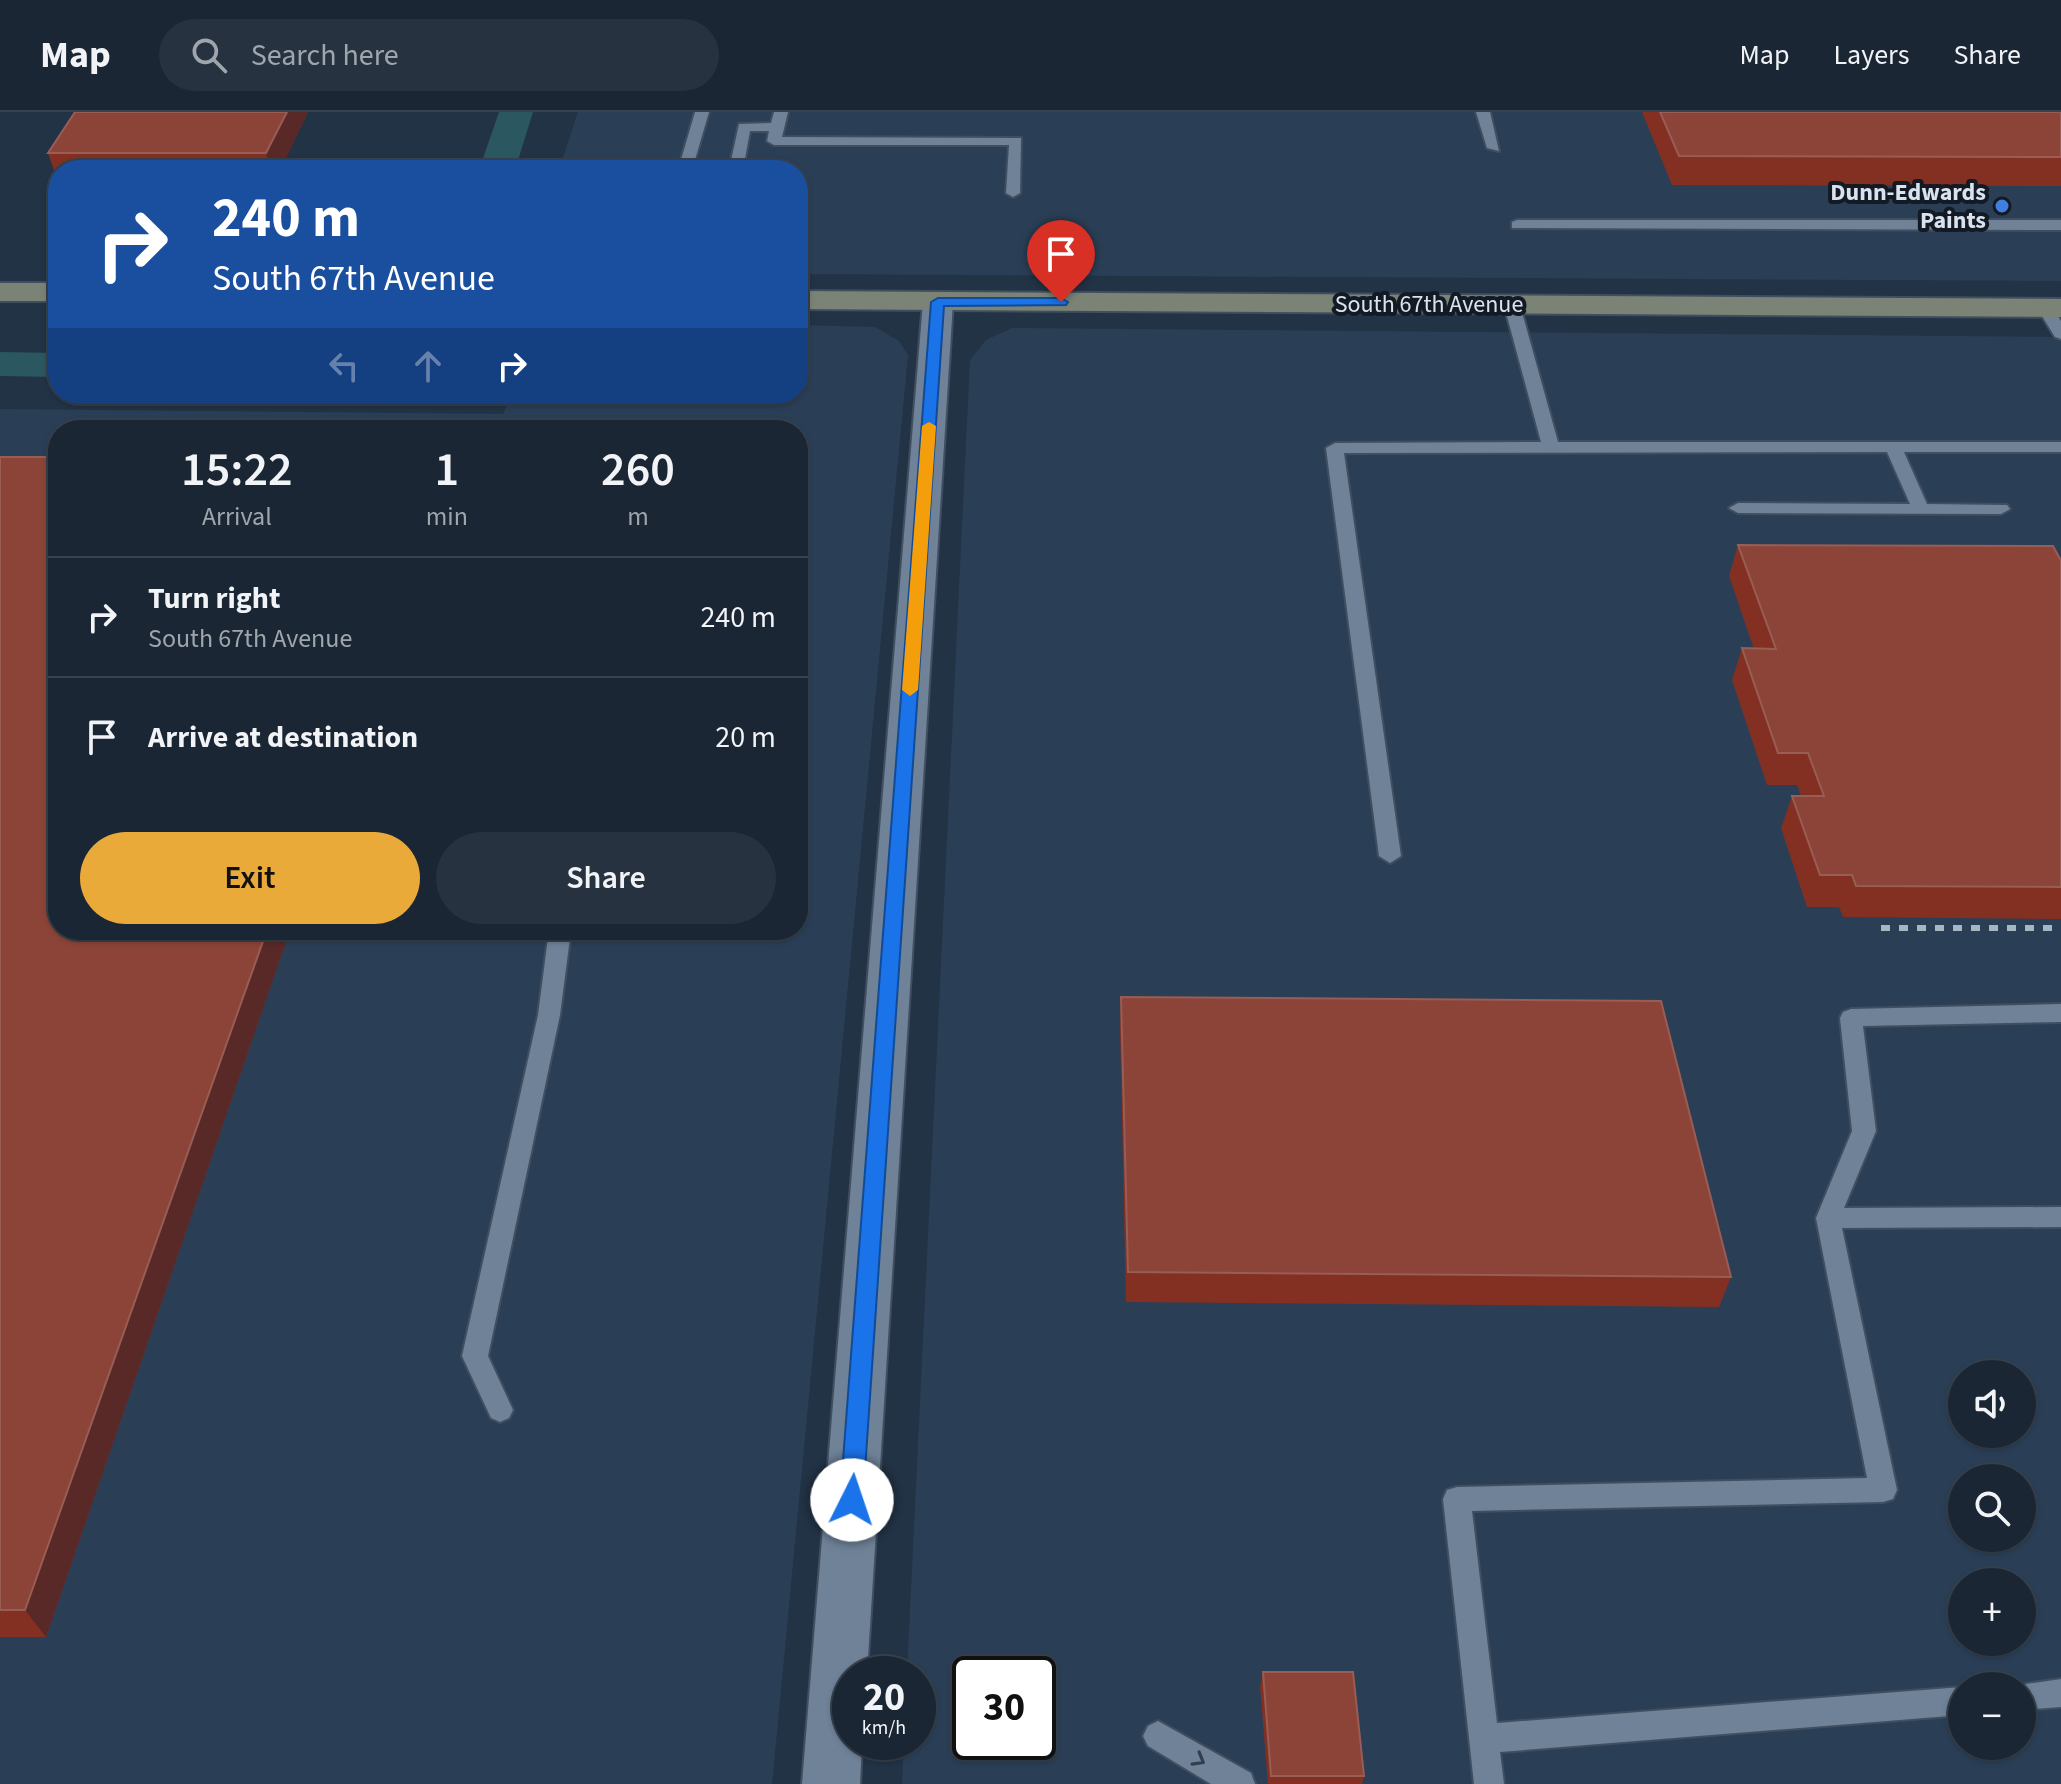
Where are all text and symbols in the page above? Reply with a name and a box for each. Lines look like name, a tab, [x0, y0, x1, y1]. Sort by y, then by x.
search box	[159, 19, 719, 91]
text: Map	[40, 28, 111, 82]
icon: search	[187, 33, 231, 77]
text: Search here	[251, 34, 399, 77]
text: Map	[1739, 35, 1789, 75]
text: Layers	[1833, 35, 1909, 75]
text: Share	[1953, 35, 2021, 75]
place label: Dunn-Edwards Paints	[1830, 175, 1986, 238]
text: 240 m	[212, 179, 360, 258]
icon: right	[80, 192, 184, 296]
marker: Dunn-Edwards Paints	[1993, 197, 2011, 215]
pin	[1027, 220, 1095, 302]
icon: arrive	[1039, 232, 1083, 276]
text: South 67th Avenue	[212, 253, 495, 304]
street label: South 67th Avenue	[1335, 287, 1523, 322]
icon: left	[322, 344, 366, 388]
icon: ahead	[406, 344, 450, 388]
icon: right	[490, 344, 534, 388]
text: 15:22	[181, 436, 293, 504]
text: 1	[435, 436, 459, 504]
text: 260	[601, 436, 675, 504]
text: Arrival	[202, 498, 272, 535]
text: min	[426, 498, 468, 535]
text: m	[627, 498, 649, 535]
text: Turn right	[148, 577, 280, 620]
icon: right	[80, 595, 124, 639]
text: 240 m	[700, 596, 776, 639]
text: South 67th Avenue	[148, 620, 352, 657]
icon: arrive	[80, 715, 124, 759]
text: Arrive at destination	[148, 716, 418, 759]
text: 20 m	[715, 716, 776, 759]
button: Exit	[80, 832, 420, 924]
button: Share	[436, 832, 776, 924]
map controls	[1948, 1360, 2036, 1760]
button: sound	[1948, 1360, 2036, 1448]
position arrow	[810, 1458, 894, 1542]
button: search	[1948, 1464, 2036, 1552]
button: +	[1948, 1568, 2036, 1656]
speed limit sign: 30	[952, 1656, 1056, 1760]
text: 20	[863, 1669, 905, 1726]
button: −	[1948, 1672, 2036, 1760]
text: km/h	[862, 1714, 906, 1742]
one-way arrow	[1190, 1750, 1205, 1766]

